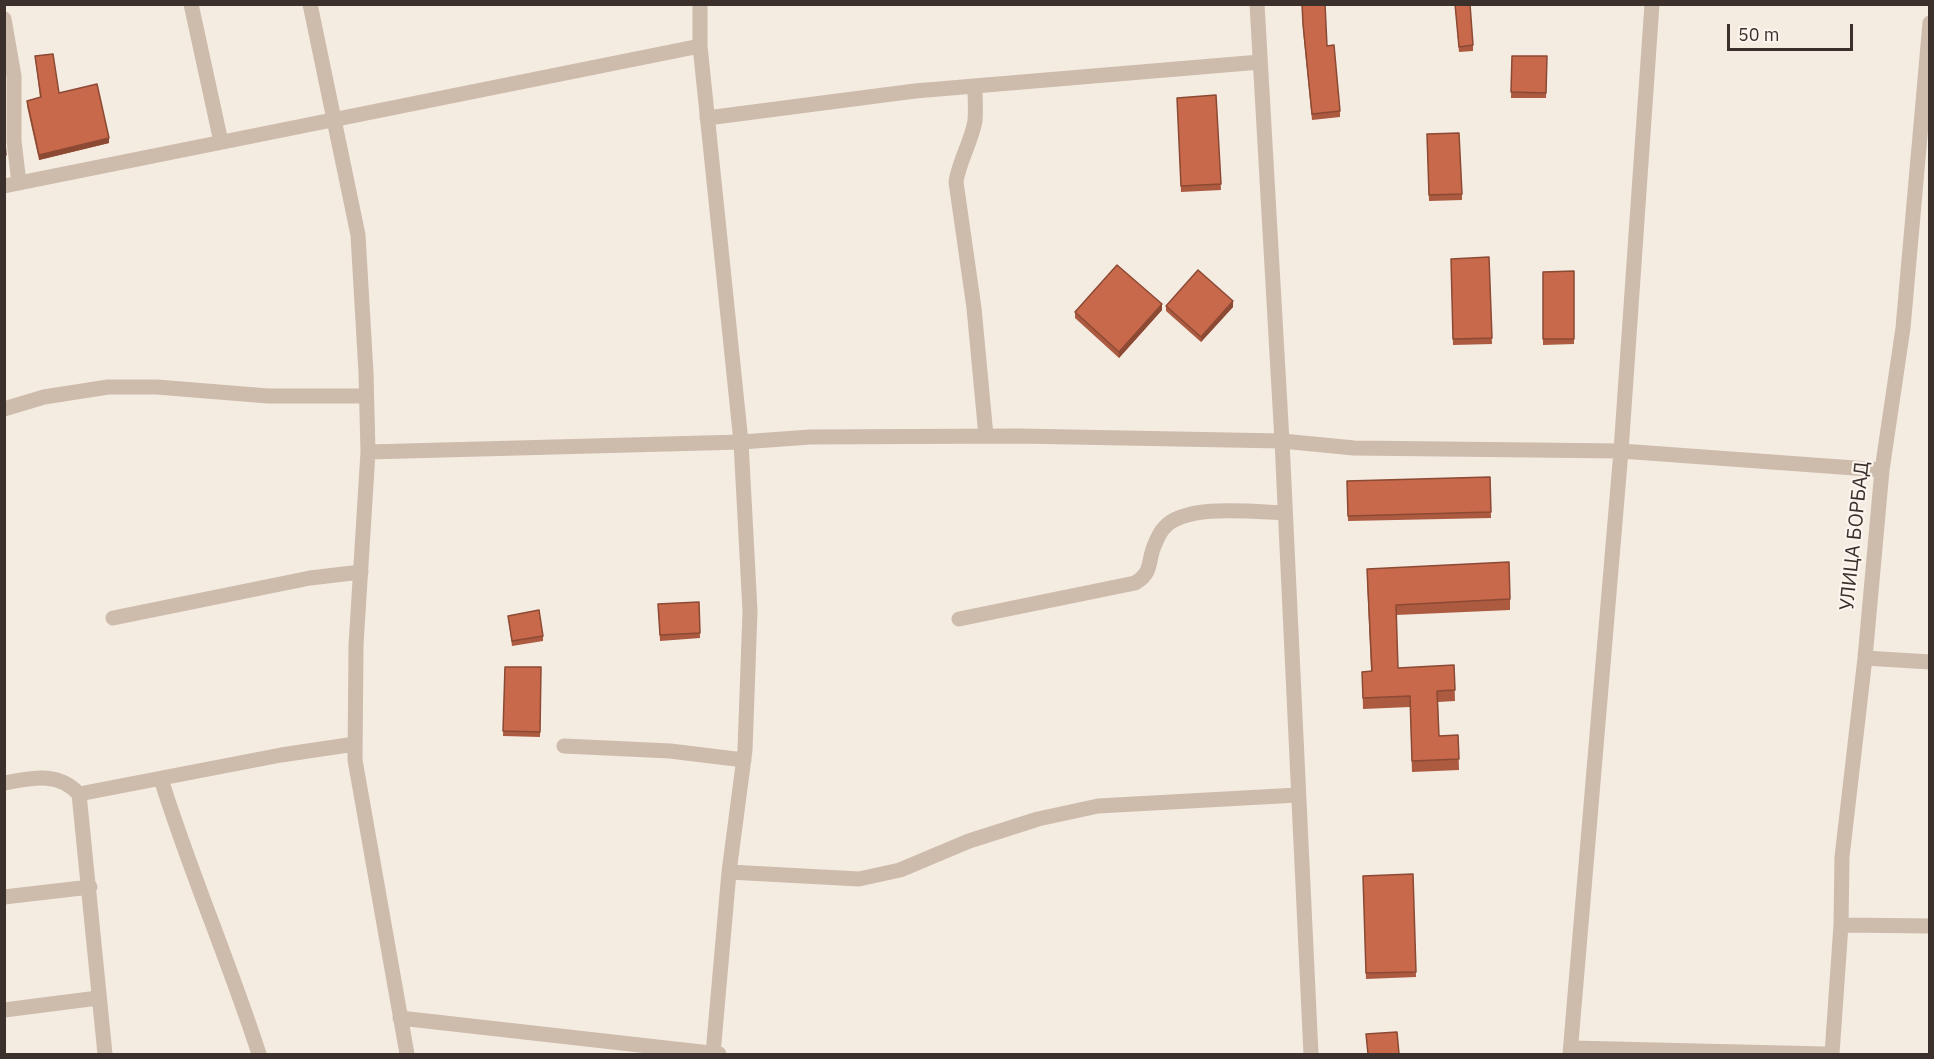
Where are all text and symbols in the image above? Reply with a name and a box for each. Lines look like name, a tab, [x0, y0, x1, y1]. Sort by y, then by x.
scale bar	[1730, 12, 1856, 50]
text: 50 m	[1738, 23, 1780, 46]
street label: УЛИЦА БОРБАД	[1835, 460, 1875, 612]

